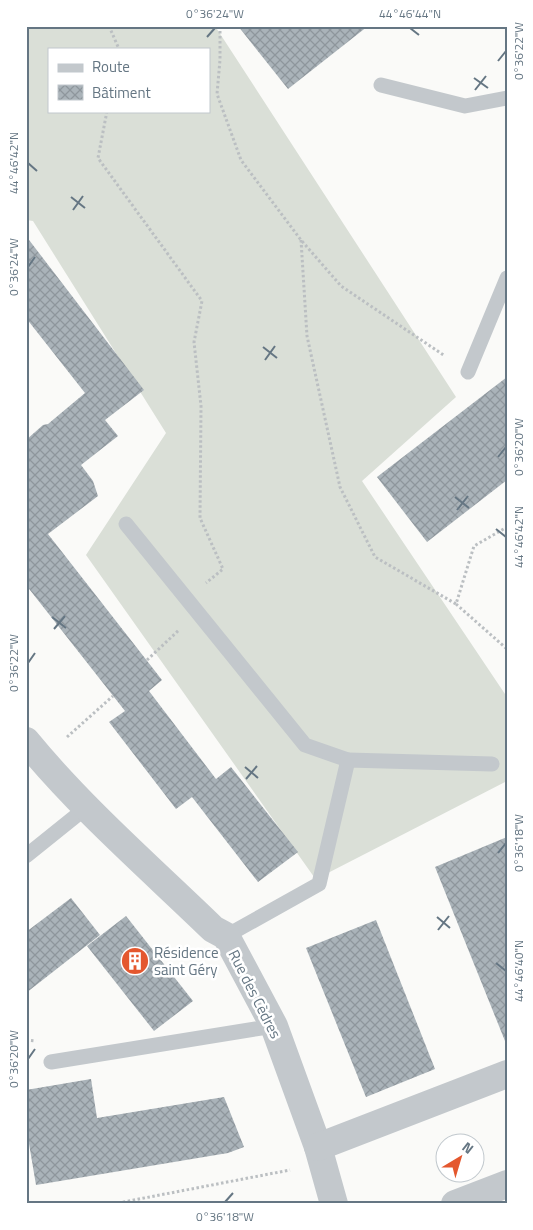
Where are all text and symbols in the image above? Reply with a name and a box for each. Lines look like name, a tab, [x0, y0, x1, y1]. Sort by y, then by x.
text: 0°36'24"W	[186, 4, 244, 23]
text: 44°46'44"N	[379, 4, 441, 23]
text: 0°36'22"W	[509, 22, 528, 80]
legend	[48, 48, 210, 112]
text: Route	[92, 55, 130, 78]
text: Bâtiment	[92, 81, 151, 104]
text: 44°46'42"N	[4, 132, 23, 194]
text: 0°36'24"W	[4, 238, 23, 296]
text: 0°36'20"W	[509, 418, 528, 476]
text: 44°46'42"N	[509, 506, 528, 568]
text: 0°36'22"W	[4, 634, 23, 692]
text: 0°36'18"W	[509, 814, 528, 872]
text: 44°46'40"N	[509, 940, 528, 1002]
place label: Résidence saint Géry	[154, 941, 219, 981]
building icon: Résidence saint Géry	[120, 946, 150, 976]
street label: Rue des Cèdres	[223, 946, 287, 1042]
text: 0°36'20"W	[4, 1030, 23, 1088]
north arrow	[436, 1132, 486, 1182]
text: N	[458, 1136, 479, 1159]
text: 0°36'18"W	[196, 1207, 254, 1226]

